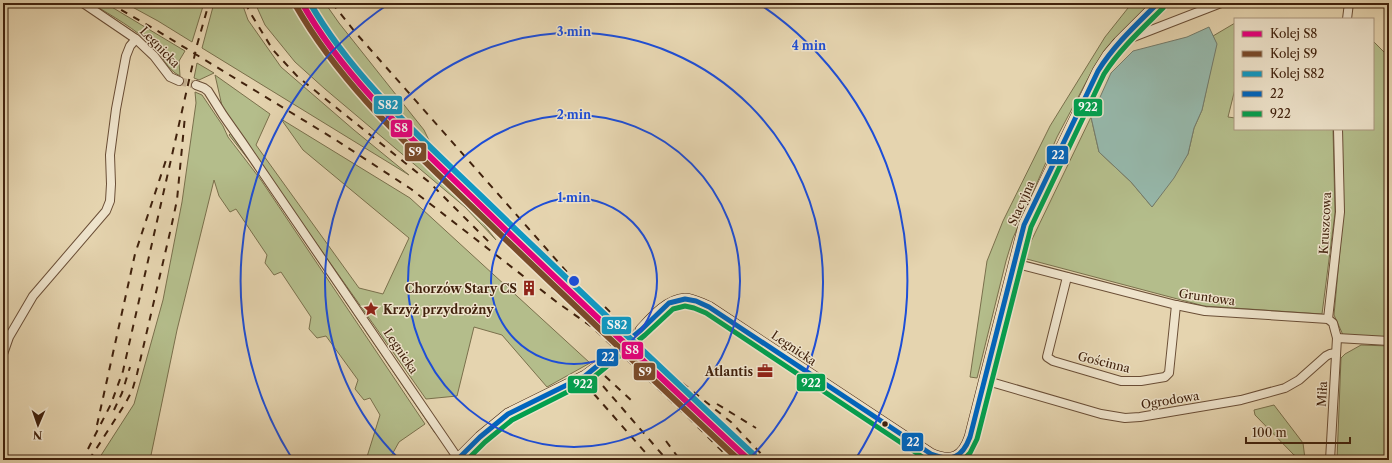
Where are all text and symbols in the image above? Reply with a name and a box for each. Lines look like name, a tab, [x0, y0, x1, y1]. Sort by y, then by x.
legend	[1234, 18, 1374, 130]
street label: Legnicka	[137, 23, 184, 71]
text: 3 min	[557, 24, 592, 39]
text: Kolej S8	[1270, 26, 1317, 41]
text: 4 min	[792, 38, 827, 53]
text: Kolej S9	[1270, 46, 1317, 61]
text: Kolej S82	[1270, 66, 1324, 81]
text: 22	[1270, 86, 1284, 101]
line badge: S82	[373, 95, 403, 115]
text: S82	[378, 98, 399, 112]
line badge: 922	[1073, 98, 1103, 117]
text: 922	[1078, 100, 1098, 114]
text: 922	[1270, 106, 1291, 121]
text: 2 min	[557, 107, 592, 122]
line badge: S8	[390, 119, 413, 138]
text: S8	[394, 121, 408, 135]
line badge: S9	[404, 142, 427, 162]
text: S9	[408, 145, 422, 159]
line badge: 22	[1046, 145, 1069, 165]
text: 22	[1052, 148, 1065, 162]
street label: Stacyjna	[1004, 177, 1038, 228]
text: 1 min	[558, 190, 591, 205]
street label: Kruszcowa	[1316, 191, 1334, 255]
centre of rings	[567, 274, 581, 288]
building icon: Chorzów Stary CS	[520, 279, 538, 297]
place label: Chorzów Stary CS	[405, 281, 517, 296]
street label: Gruntowa	[1178, 286, 1237, 308]
place icon: Krzyż przydrożny	[362, 300, 380, 318]
place label: Krzyż przydrożny	[383, 302, 494, 317]
line badge: S82	[601, 316, 632, 335]
text: S82	[607, 318, 628, 332]
street label: Legnicka	[380, 325, 422, 377]
street label: Legnicka	[768, 327, 820, 369]
line badge: S8	[621, 341, 644, 360]
text: S8	[625, 343, 639, 357]
line badge: 22	[596, 348, 619, 367]
street label: Gościnna	[1076, 348, 1132, 376]
text: 22	[602, 350, 615, 364]
line badge: S9	[633, 362, 656, 381]
office icon: Atlantis	[756, 362, 774, 380]
place label: Atlantis	[704, 364, 753, 379]
text: S9	[638, 365, 652, 379]
line badge: 922	[796, 373, 826, 392]
line badge: 922	[567, 375, 598, 394]
text: 922	[801, 376, 821, 390]
text: 922	[573, 377, 593, 391]
street label: Miła	[1314, 380, 1330, 407]
street label: Ogrodowa	[1140, 388, 1201, 412]
north arrow	[18, 405, 58, 445]
unlabelled marker	[880, 419, 890, 429]
scale bar	[1246, 419, 1350, 445]
text: 100 m	[1252, 425, 1287, 440]
text: N	[32, 428, 43, 442]
line badge: 22	[901, 432, 924, 452]
text: 22	[907, 435, 920, 449]

